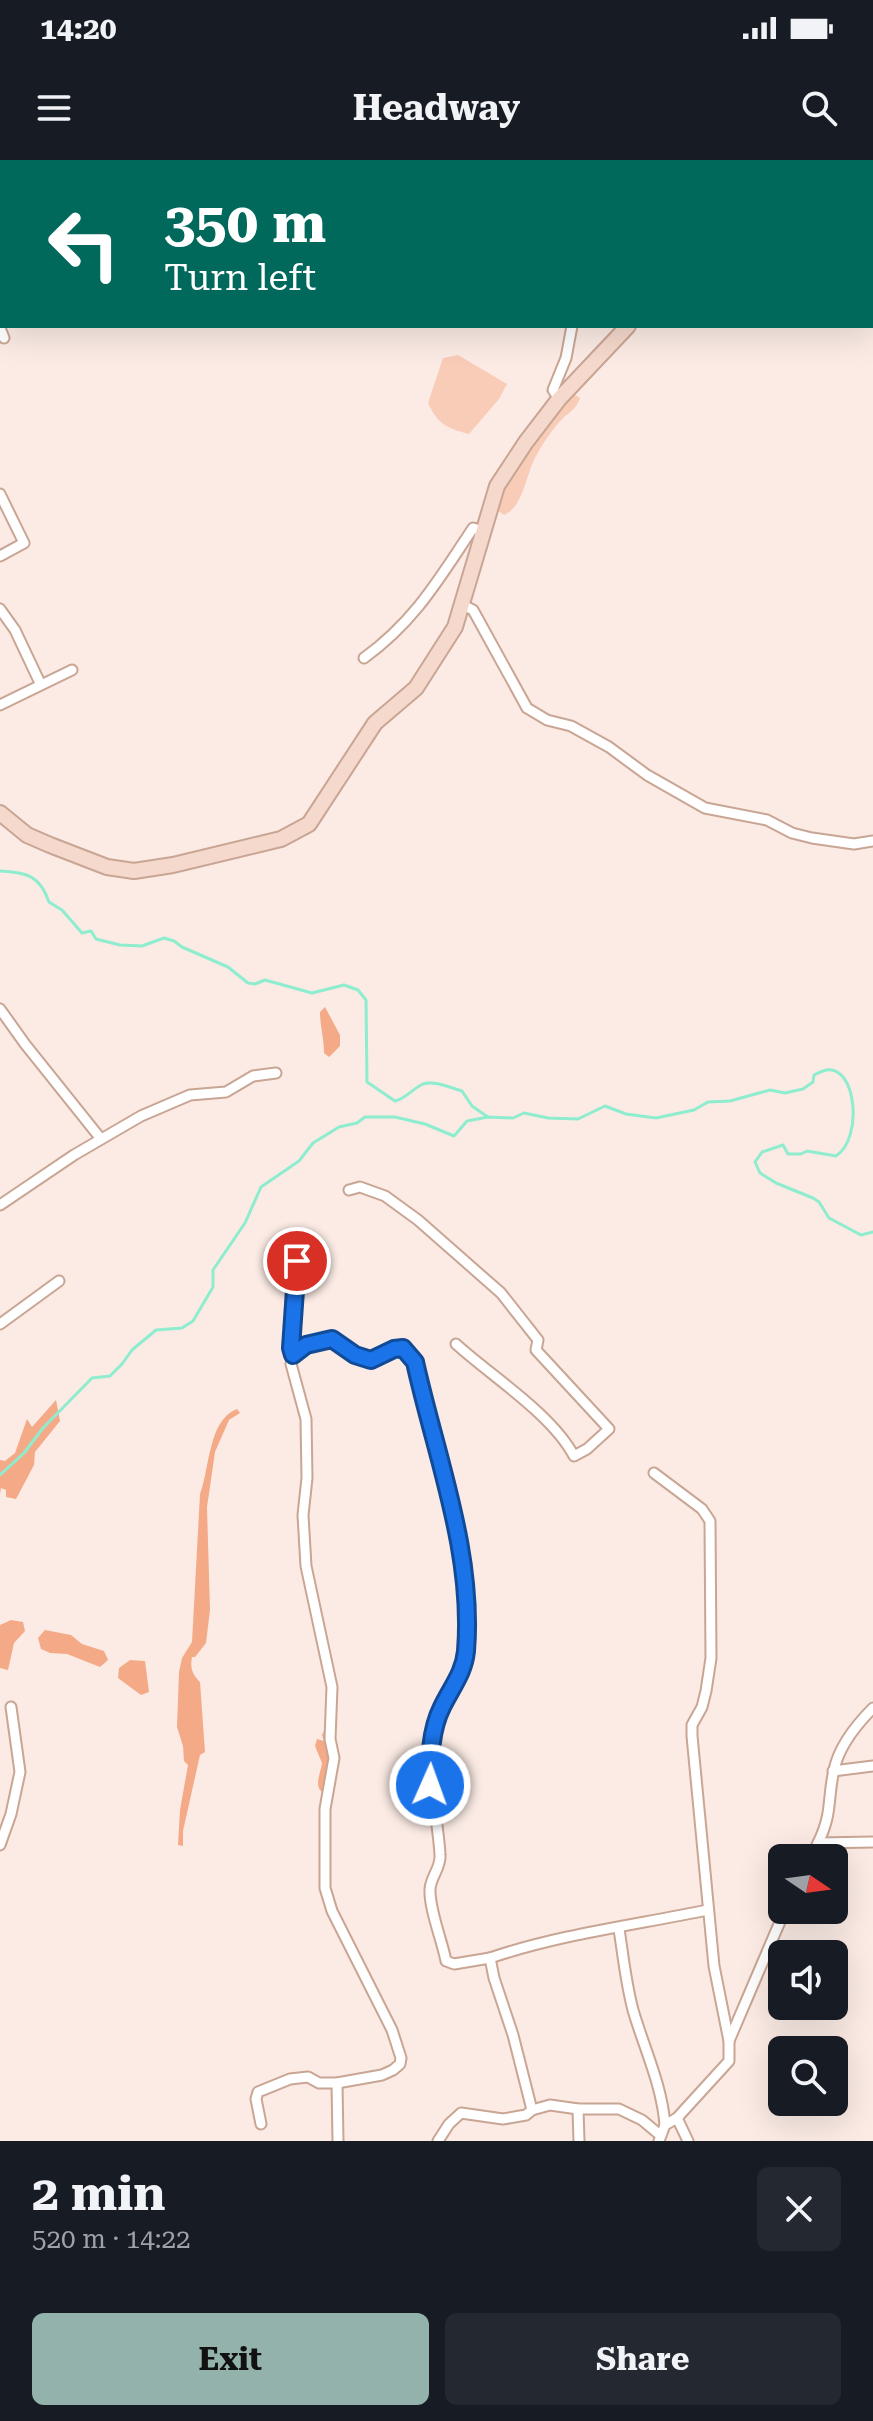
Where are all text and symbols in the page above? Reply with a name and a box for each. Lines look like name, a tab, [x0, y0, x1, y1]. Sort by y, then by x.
text: 14:20	[40, 11, 117, 46]
icon: menu	[32, 86, 76, 130]
icon: search	[797, 86, 841, 130]
text: Headway	[353, 87, 520, 129]
text: 350 m	[164, 190, 326, 256]
icon: left	[32, 192, 136, 296]
text: Turn left	[164, 257, 316, 299]
pin	[263, 1227, 331, 1295]
icon: arrive	[275, 1239, 319, 1283]
position arrow	[388, 1743, 472, 1827]
north arrow	[768, 1844, 848, 1924]
map controls	[768, 1844, 848, 2116]
button: sound	[768, 1940, 848, 2020]
button: search	[768, 2036, 848, 2116]
text: 2 min	[32, 2166, 165, 2222]
button: close	[757, 2167, 841, 2251]
text: 520 m · 14:22	[32, 2224, 191, 2254]
button: Exit	[32, 2313, 429, 2405]
button: Share	[445, 2313, 841, 2405]

